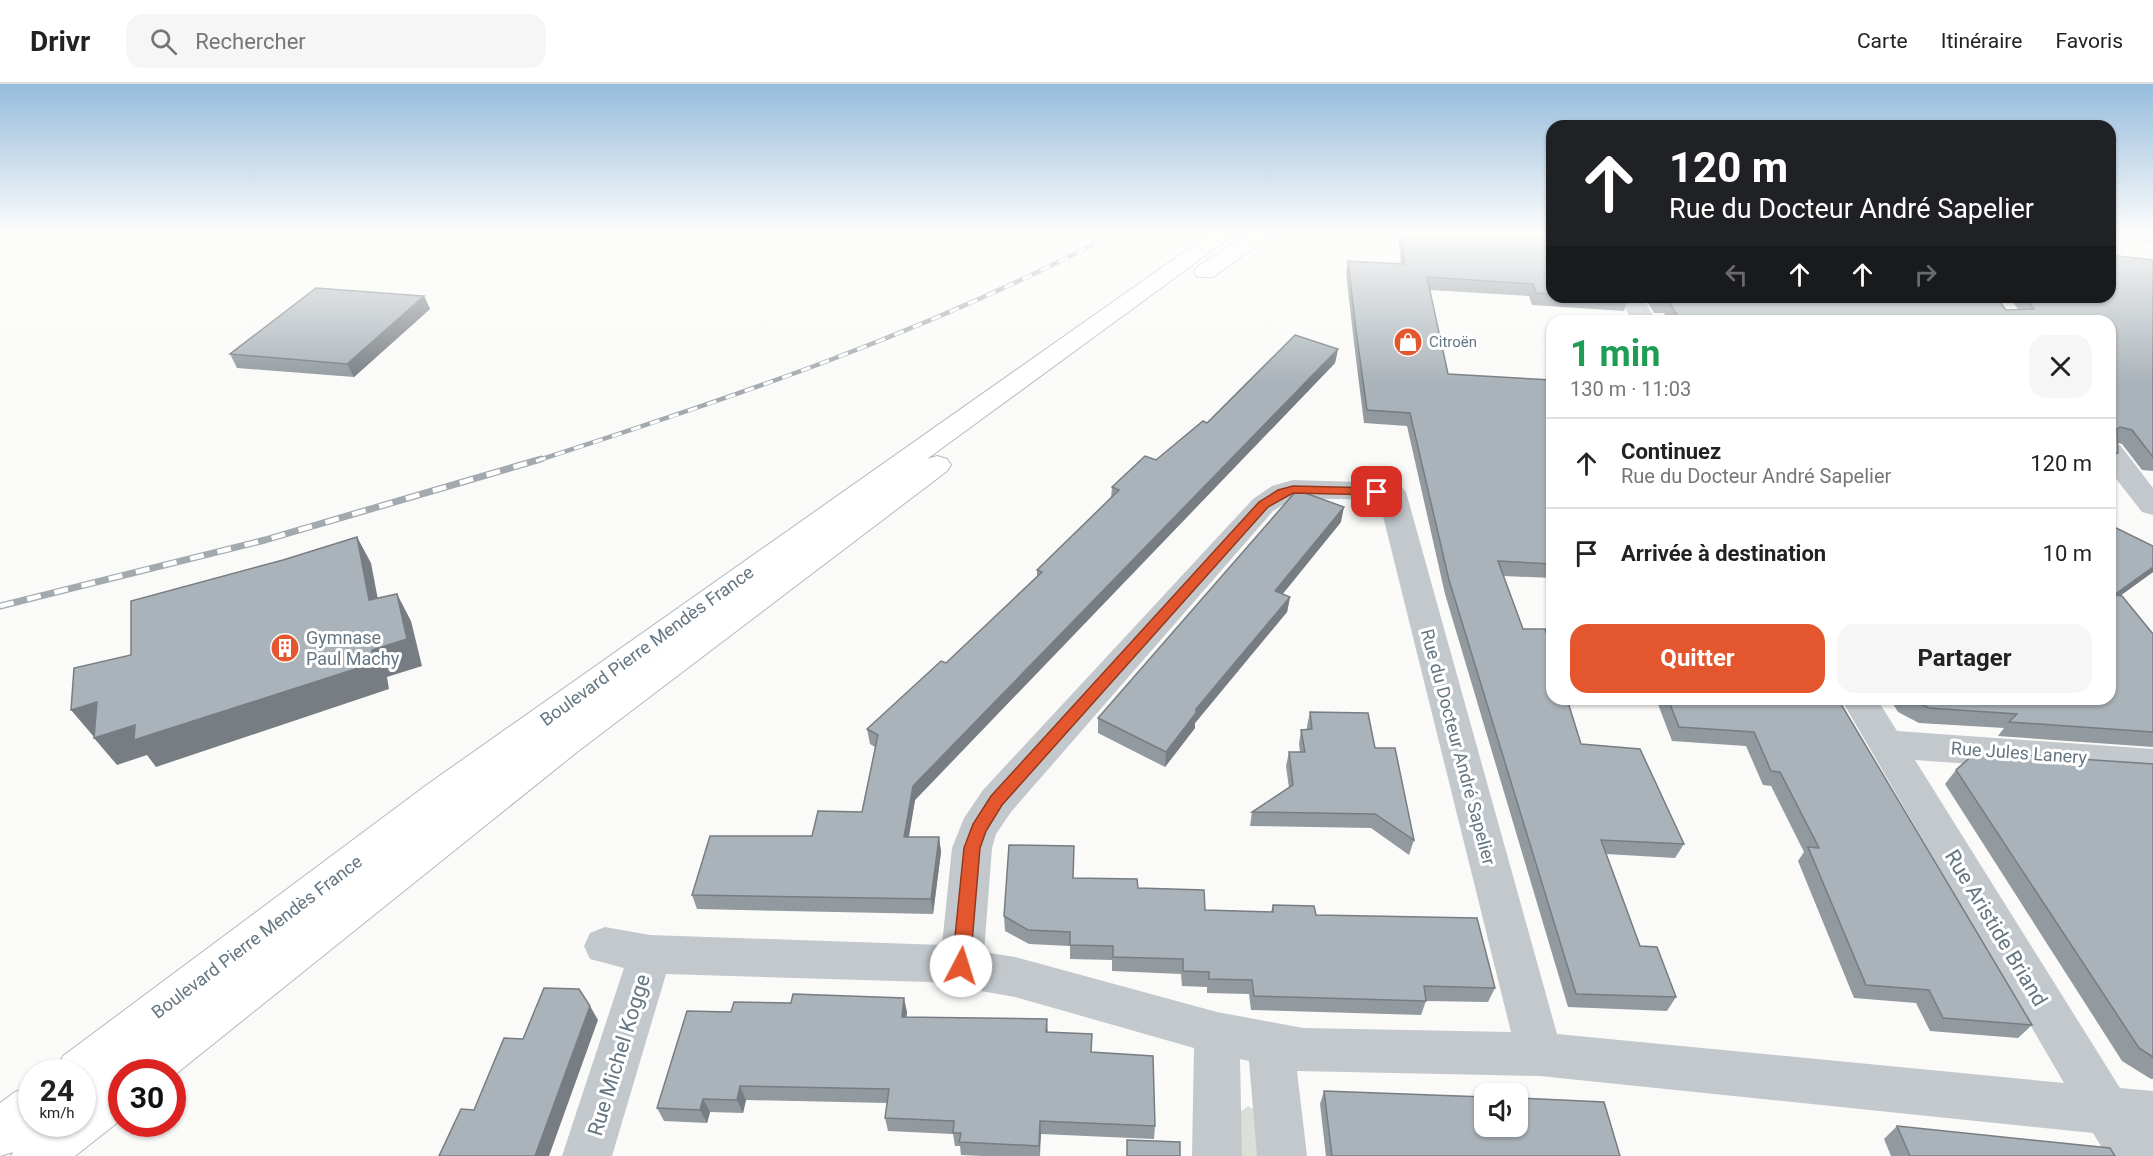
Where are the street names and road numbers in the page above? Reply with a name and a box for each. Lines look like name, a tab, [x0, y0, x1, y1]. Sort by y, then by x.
street label: Boulevard Pierre Mendès France	[536, 561, 757, 730]
street label: Rue du Docteur André Sapelier	[1417, 627, 1500, 867]
street label: Rue Jules Lanery	[1950, 737, 2088, 768]
street label: Rue Aristide Briand	[1940, 846, 2052, 1010]
street label: Boulevard Pierre Mendès France	[147, 850, 366, 1023]
street label: Rue Michel Kogge	[583, 971, 655, 1139]

